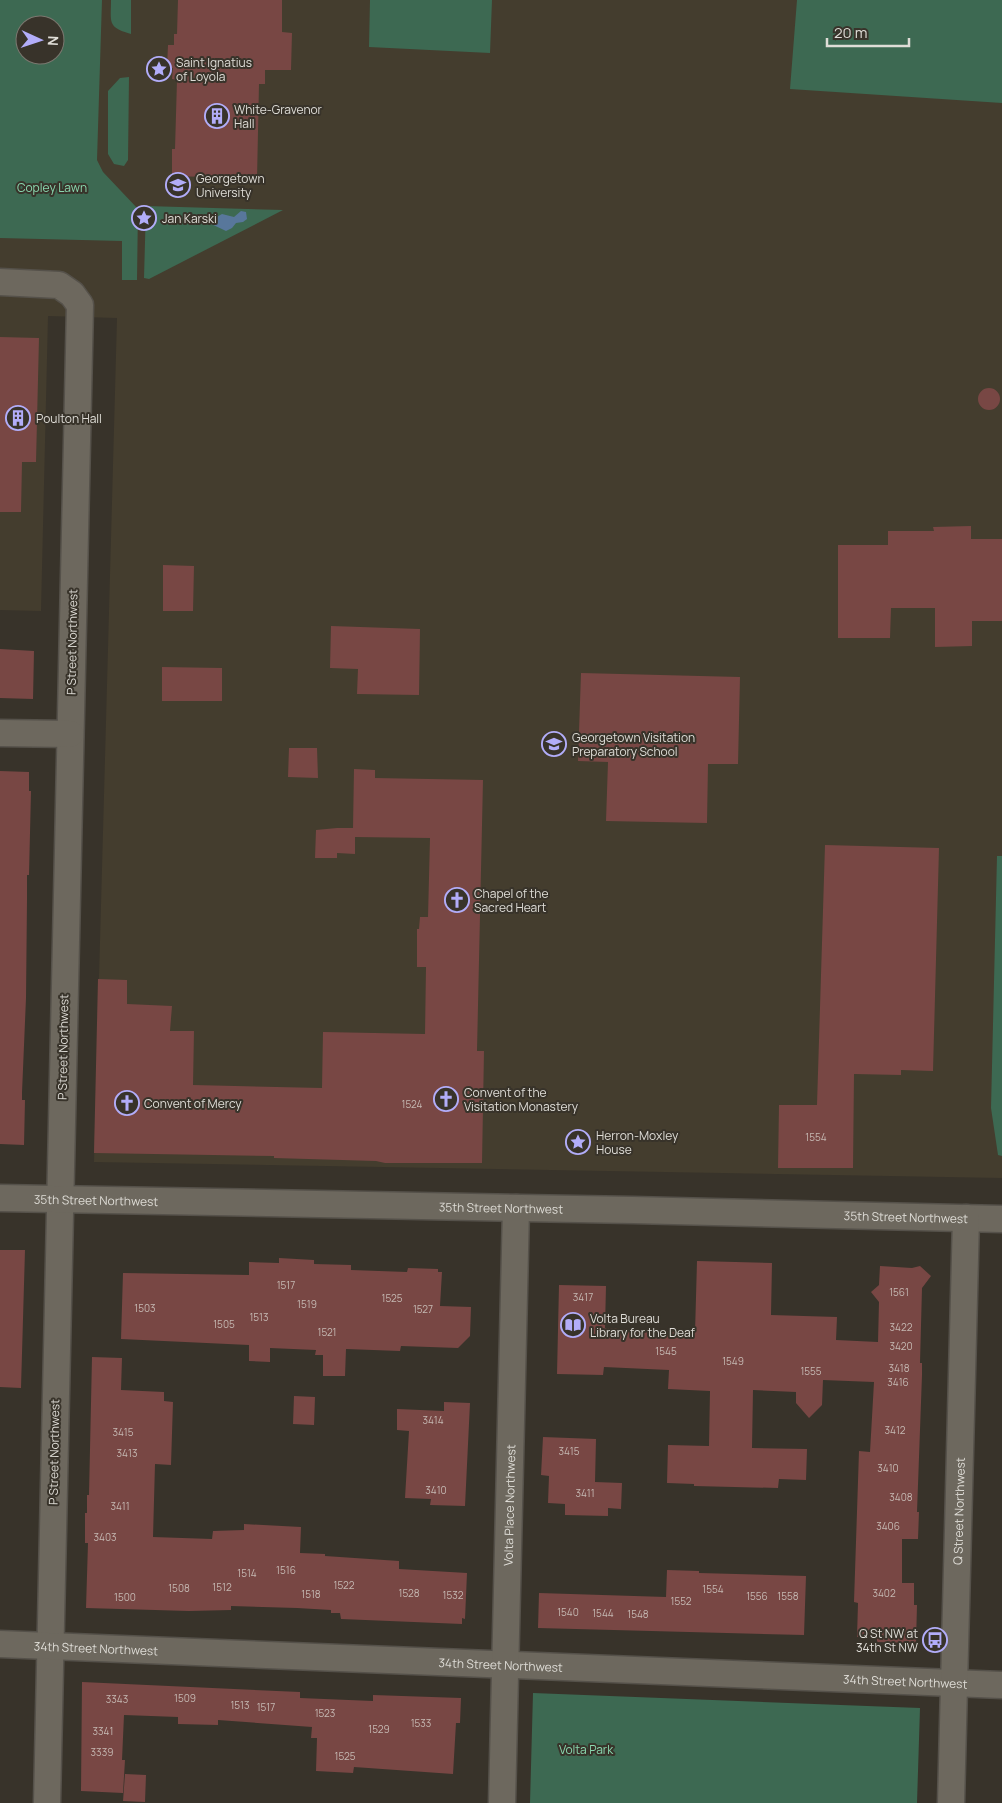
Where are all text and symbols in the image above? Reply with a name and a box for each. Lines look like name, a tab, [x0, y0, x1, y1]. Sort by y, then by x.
north arrow	[15, 15, 65, 65]
scale bar	[827, 15, 910, 47]
text: 20 m	[834, 22, 867, 43]
text: N	[44, 35, 63, 46]
place label: Saint Ignatius of Loyola	[176, 54, 252, 85]
place icon: Saint Ignatius of Loyola	[146, 56, 172, 82]
place label: White-Gravenor Hall	[234, 101, 323, 132]
building icon: White-Gravenor Hall	[204, 103, 230, 129]
place label: Georgetown University	[196, 170, 265, 201]
school or university icon: Georgetown University	[165, 172, 191, 198]
park label: Copley Lawn	[17, 179, 87, 196]
place icon: Jan Karski	[131, 205, 157, 231]
place label: Jan Karski	[162, 210, 217, 227]
building icon: Poulton Hall	[5, 405, 31, 431]
place label: Poulton Hall	[36, 410, 102, 427]
street label: P Street Northwest	[63, 589, 81, 695]
place label: Georgetown Visitation Preparatory School	[572, 729, 695, 760]
school or university icon: Georgetown Visitation Preparatory School	[541, 731, 567, 757]
place label: Chapel of the Sacred Heart	[474, 885, 548, 916]
church icon: Chapel of the Sacred Heart	[444, 887, 470, 913]
street label: P Street Northwest	[54, 994, 72, 1100]
place label: Convent of the Visitation Monastery	[464, 1084, 579, 1115]
church icon: Convent of the Visitation Monastery	[433, 1086, 459, 1112]
church icon: Convent of Mercy	[114, 1090, 140, 1116]
place label: Convent of Mercy	[144, 1095, 242, 1112]
house number: 1524	[402, 1097, 422, 1111]
place label: Herron-Moxley House	[596, 1127, 679, 1158]
place icon: Herron-Moxley House	[565, 1129, 591, 1155]
house number: 1554	[805, 1130, 827, 1144]
street label: 35th Street Northwest	[34, 1190, 158, 1210]
street label: 35th Street Northwest	[439, 1198, 563, 1217]
street label: 35th Street Northwest	[843, 1207, 968, 1227]
house number: 1517	[277, 1278, 295, 1292]
house number: 1561	[889, 1285, 909, 1299]
house number: 3417	[573, 1290, 593, 1304]
house number: 1525	[382, 1291, 403, 1305]
house number: 1519	[297, 1297, 317, 1311]
house number: 1503	[134, 1301, 156, 1315]
house number: 1527	[413, 1302, 433, 1316]
house number: 1513	[249, 1310, 269, 1324]
place label: Volta Bureau Library for the Deaf	[590, 1310, 696, 1341]
library icon: Volta Bureau Library for the Deaf	[560, 1312, 586, 1338]
house number: 1505	[213, 1317, 235, 1331]
house number: 3422	[890, 1320, 913, 1334]
house number: 1521	[318, 1325, 337, 1339]
house number: 3420	[889, 1339, 913, 1353]
house number: 1545	[655, 1344, 677, 1358]
house number: 1549	[722, 1354, 744, 1368]
house number: 3418	[888, 1361, 910, 1375]
house number: 1555	[800, 1364, 822, 1378]
house number: 3416	[887, 1375, 909, 1389]
street label: P Street Northwest	[45, 1399, 63, 1505]
house number: 3414	[422, 1413, 444, 1427]
house number: 3412	[884, 1423, 906, 1437]
house number: 3415	[112, 1425, 134, 1439]
street label: Volta Place Northwest	[499, 1444, 519, 1566]
house number: 3415	[558, 1444, 580, 1458]
house number: 3413	[117, 1446, 137, 1460]
street label: Q Street Northwest	[949, 1457, 968, 1565]
house number: 3410	[877, 1461, 899, 1475]
house number: 3410	[425, 1483, 447, 1497]
house number: 3411	[575, 1486, 595, 1500]
house number: 3408	[889, 1490, 913, 1504]
house number: 3411	[110, 1499, 130, 1513]
house number: 3406	[876, 1519, 900, 1533]
house number: 3403	[93, 1530, 117, 1544]
house number: 1516	[276, 1563, 296, 1577]
house number: 1514	[237, 1566, 257, 1580]
house number: 1522	[334, 1578, 355, 1592]
house number: 1512	[212, 1580, 232, 1594]
house number: 1508	[168, 1581, 190, 1595]
house number: 1554	[702, 1582, 724, 1596]
house number: 1528	[399, 1586, 420, 1600]
house number: 3402	[872, 1586, 896, 1600]
house number: 1518	[301, 1587, 321, 1601]
house number: 1532	[443, 1588, 464, 1602]
house number: 1556	[746, 1589, 768, 1603]
house number: 1558	[777, 1589, 799, 1603]
house number: 1500	[114, 1590, 136, 1604]
house number: 1552	[671, 1594, 692, 1608]
house number: 1540	[557, 1605, 579, 1619]
house number: 1544	[592, 1606, 614, 1620]
house number: 1548	[627, 1607, 649, 1621]
place label: Q St NW at 34th St NW	[856, 1625, 919, 1656]
bus stop icon: Q St NW at 34th St NW	[922, 1627, 948, 1653]
street label: 34th Street Northwest	[33, 1637, 159, 1659]
street label: 34th Street Northwest	[438, 1653, 563, 1676]
street label: 34th Street Northwest	[843, 1670, 968, 1692]
house number: 1509	[174, 1691, 196, 1705]
house number: 3343	[106, 1692, 128, 1706]
house number: 1513	[230, 1698, 250, 1712]
house number: 1517	[257, 1700, 275, 1714]
house number: 1523	[315, 1706, 335, 1720]
house number: 1533	[411, 1716, 431, 1730]
house number: 1529	[368, 1722, 390, 1736]
house number: 3341	[93, 1724, 113, 1738]
park label: Volta Park	[559, 1741, 614, 1758]
house number: 3339	[91, 1745, 113, 1759]
house number: 1525	[335, 1749, 356, 1763]

